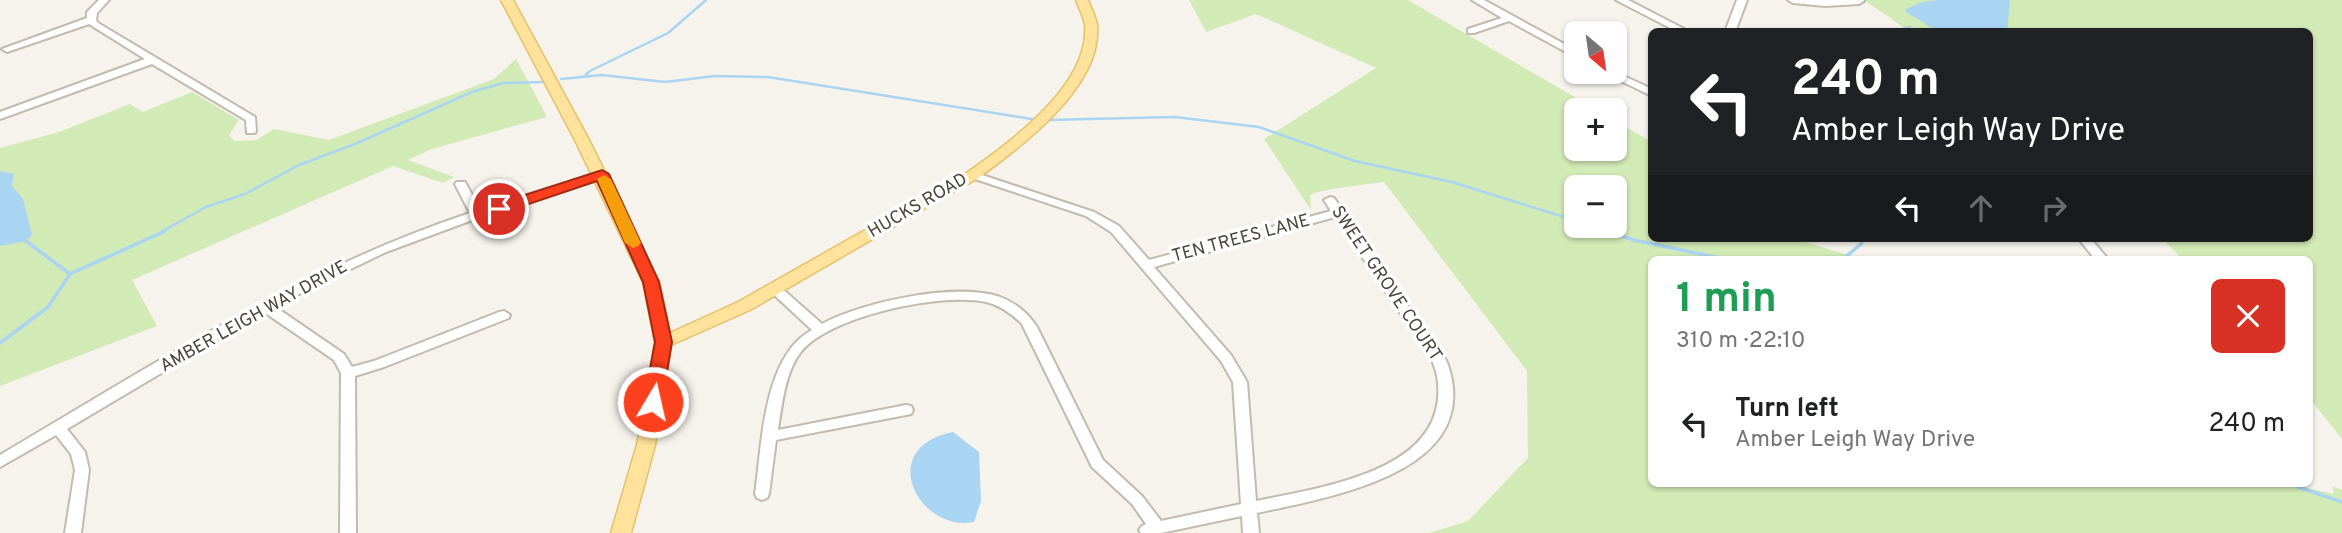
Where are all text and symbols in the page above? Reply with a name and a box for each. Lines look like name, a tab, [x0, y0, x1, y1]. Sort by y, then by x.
north arrow	[1564, 21, 1628, 84]
map controls	[1564, 21, 1627, 238]
text: 240 m	[1791, 51, 1940, 113]
icon: left	[1676, 56, 1767, 147]
button: +	[1564, 98, 1627, 161]
text: Amber Leigh Way Drive	[1791, 112, 2125, 152]
street label: HUCKS ROAD	[864, 168, 972, 244]
button: −	[1564, 175, 1627, 238]
pin	[469, 179, 529, 239]
icon: left	[1889, 189, 1927, 227]
icon: ahead	[1962, 189, 2000, 227]
icon: right	[2035, 189, 2073, 227]
icon: arrive	[480, 190, 518, 228]
street label: SWEET GROVE COURT	[1325, 202, 1447, 366]
street label: TEN TREES LANE	[1170, 210, 1312, 268]
street label: AMBER LEIGH WAY DRIVE	[156, 256, 352, 378]
text: 1 min	[1676, 274, 1777, 327]
button: close	[2211, 279, 2285, 353]
text: 310 m · 22:10	[1676, 327, 1806, 356]
position arrow	[616, 365, 690, 439]
text: Turn left	[1735, 393, 1839, 426]
icon: left	[1676, 405, 1714, 443]
text: 240 m	[2208, 408, 2285, 441]
text: Amber Leigh Way Drive	[1735, 426, 1975, 455]

